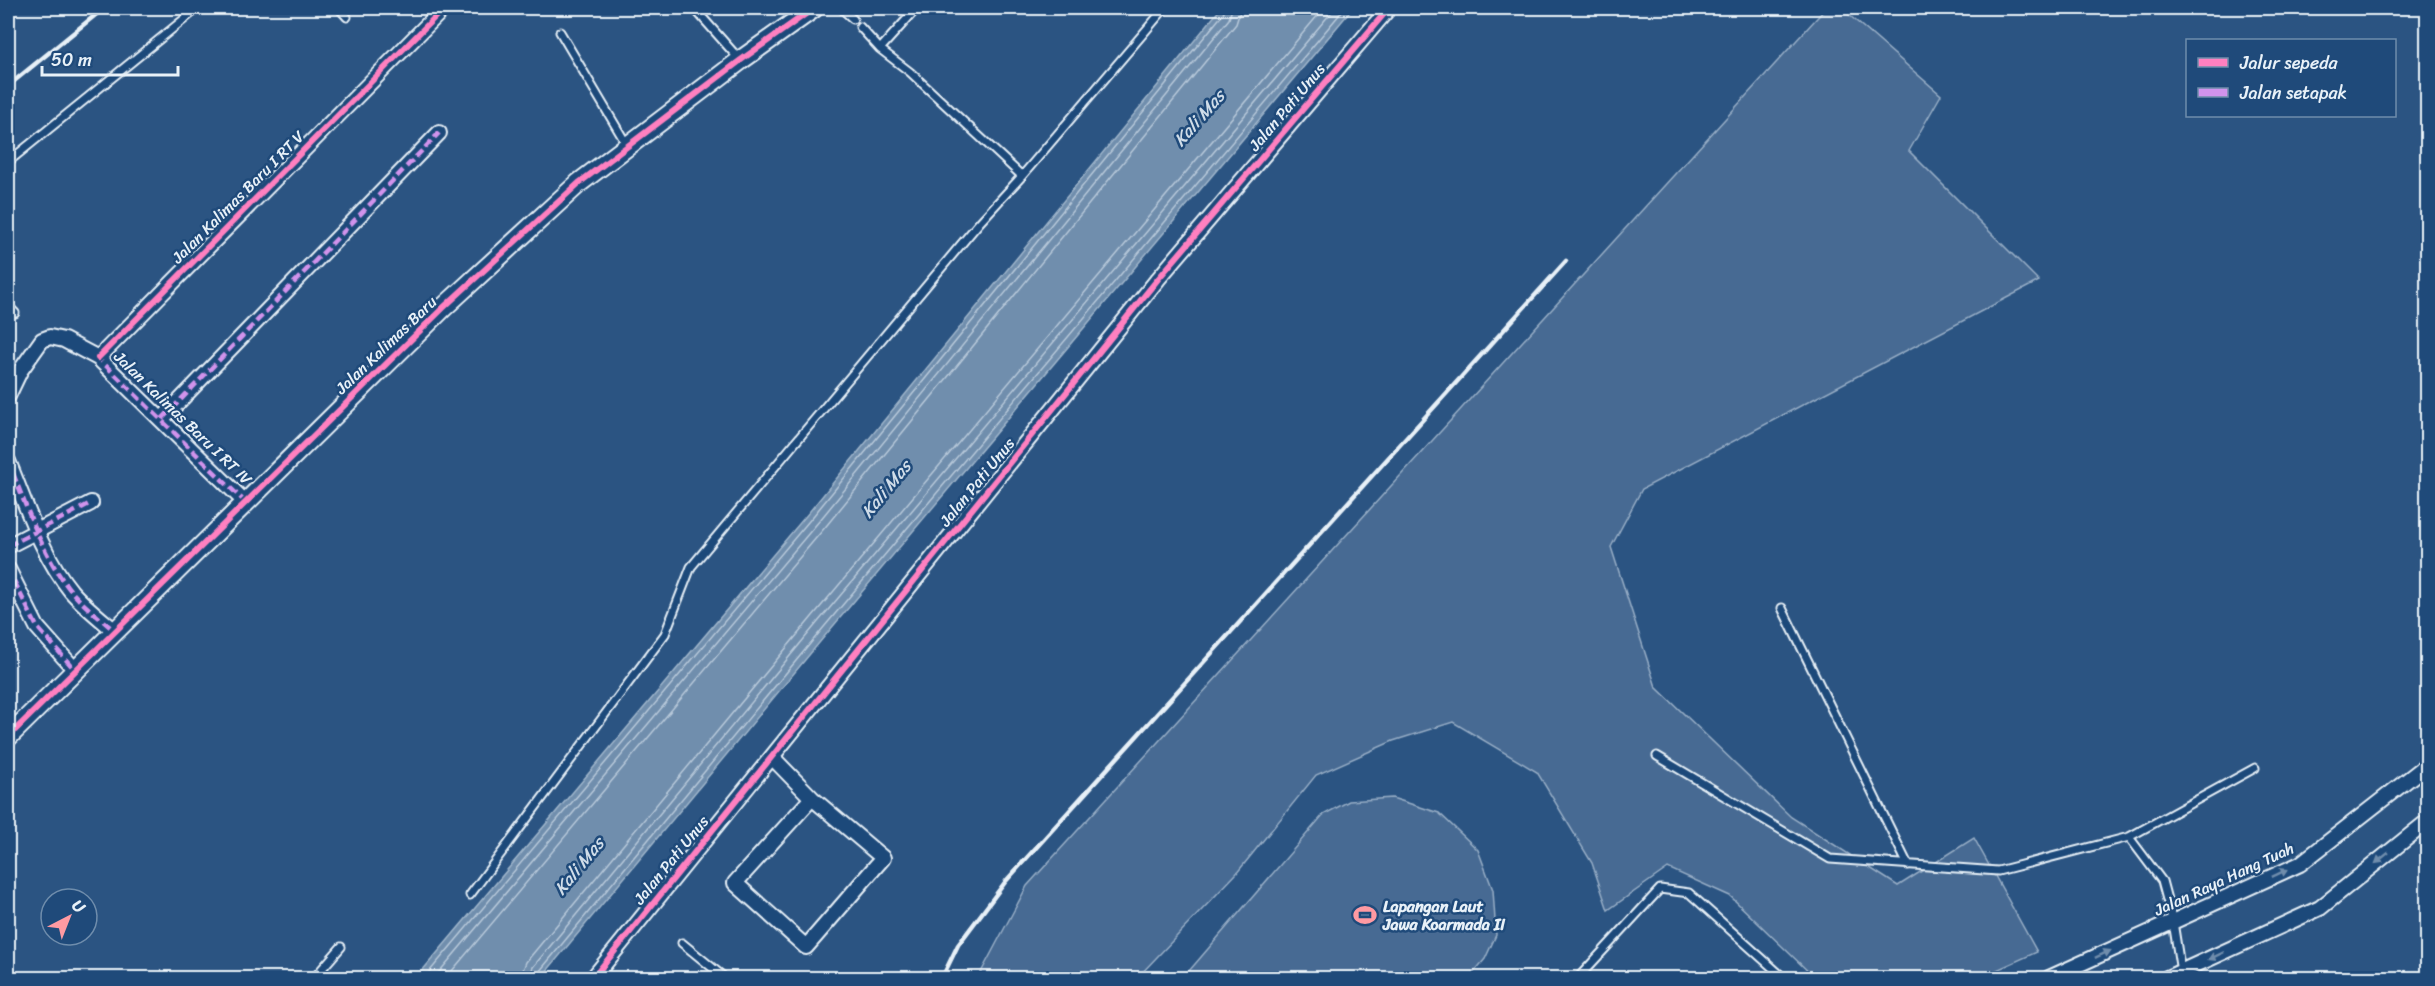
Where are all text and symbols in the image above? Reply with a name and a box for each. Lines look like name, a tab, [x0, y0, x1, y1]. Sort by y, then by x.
scale bar	[42, 39, 178, 77]
legend	[2186, 39, 2396, 117]
text: 50 m	[51, 44, 92, 76]
text: Jalur sepeda	[2239, 47, 2339, 79]
street label: Jalan Pati Unus	[1240, 56, 1333, 159]
text: Jalan setapak	[2239, 77, 2347, 109]
water label: Kali Mas	[1165, 81, 1234, 154]
street label: Jalan Kalimas Baru I RT V	[164, 123, 312, 271]
street label: Jalan Kalimas Baru	[327, 288, 444, 402]
street label: Jalan Kalimas Baru I RT IV	[106, 343, 260, 493]
street label: Jalan Pati Unus	[931, 430, 1023, 534]
water label: Kali Mas	[852, 451, 921, 525]
street label: Jalan Pati Unus	[625, 808, 717, 912]
water label: Kali Mas	[545, 828, 614, 902]
street label: Jalan Raya Hang Tuah	[2148, 834, 2299, 925]
one-way arrow	[2374, 851, 2390, 864]
one-way arrow	[2271, 868, 2289, 878]
north arrow	[39, 887, 99, 947]
text: U	[65, 892, 93, 921]
place label: Lapangan Laut Jawa Koarmada II	[1382, 892, 1506, 939]
sports icon: Lapangan Laut Jawa Koarmada II	[1352, 902, 1378, 928]
one-way arrow	[2094, 950, 2111, 959]
one-way arrow	[2207, 952, 2224, 961]

